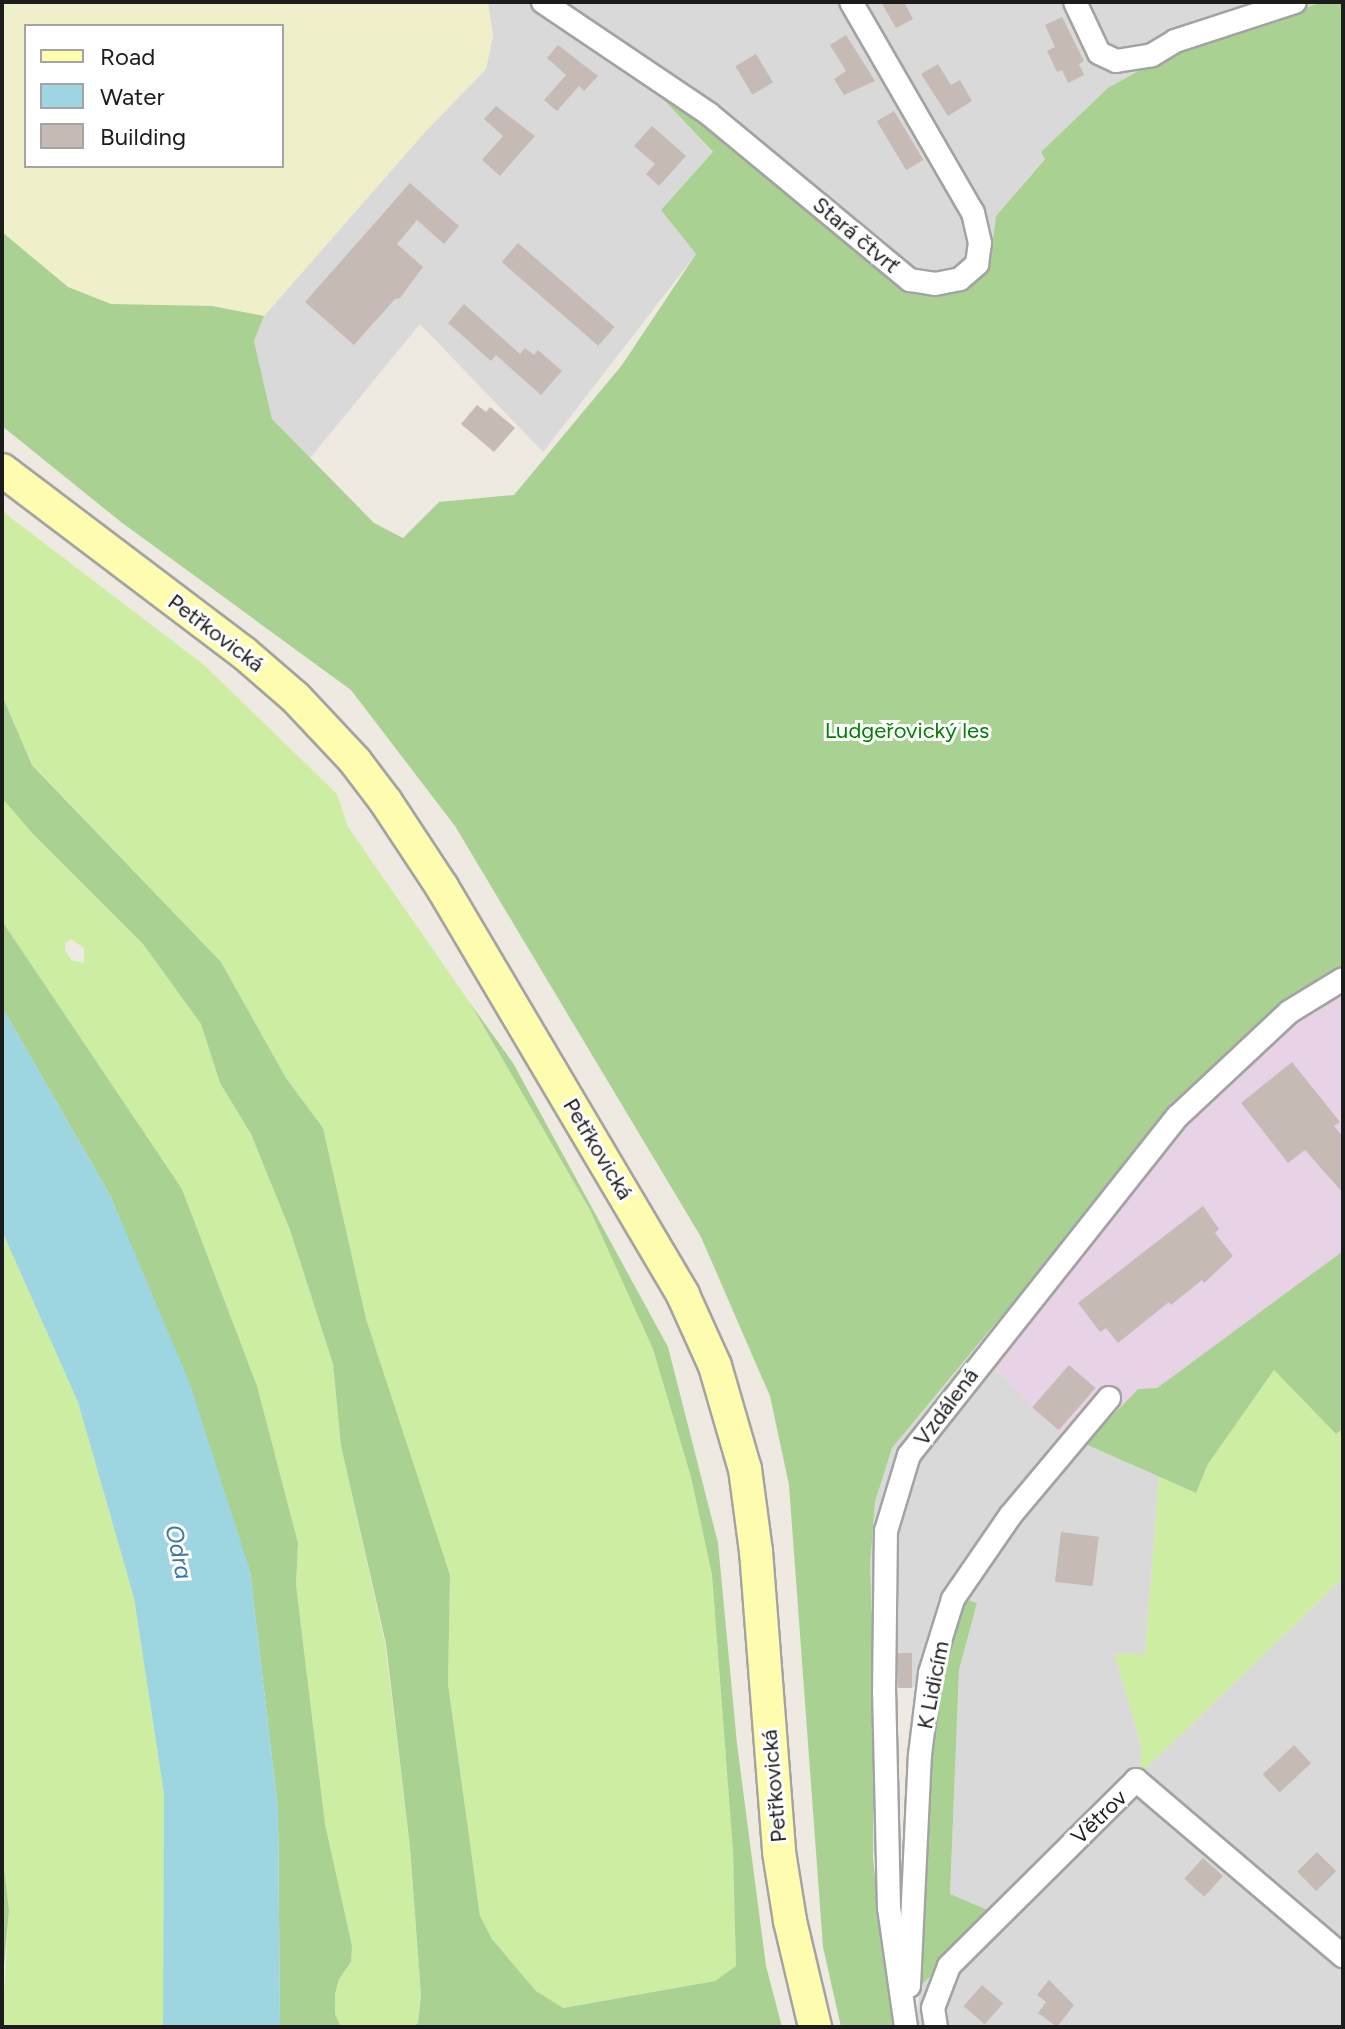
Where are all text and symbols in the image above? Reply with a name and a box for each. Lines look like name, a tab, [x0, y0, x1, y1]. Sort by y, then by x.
legend	[24, 24, 284, 168]
text: Road	[100, 42, 155, 71]
text: Water	[100, 82, 165, 111]
text: Building	[100, 122, 186, 151]
street label: Stará čtvrť	[807, 191, 905, 279]
street label: Petřkovická	[163, 588, 269, 678]
park label: Ludgeřovický les	[825, 718, 989, 744]
street label: Petřkovická	[558, 1094, 638, 1204]
street label: Vzdálená	[908, 1363, 984, 1451]
water label: Odra	[159, 1522, 199, 1582]
street label: K Lidicím	[912, 1639, 954, 1731]
street label: Petřkovická	[756, 1728, 792, 1844]
street label: Větrov	[1066, 1784, 1132, 1850]

